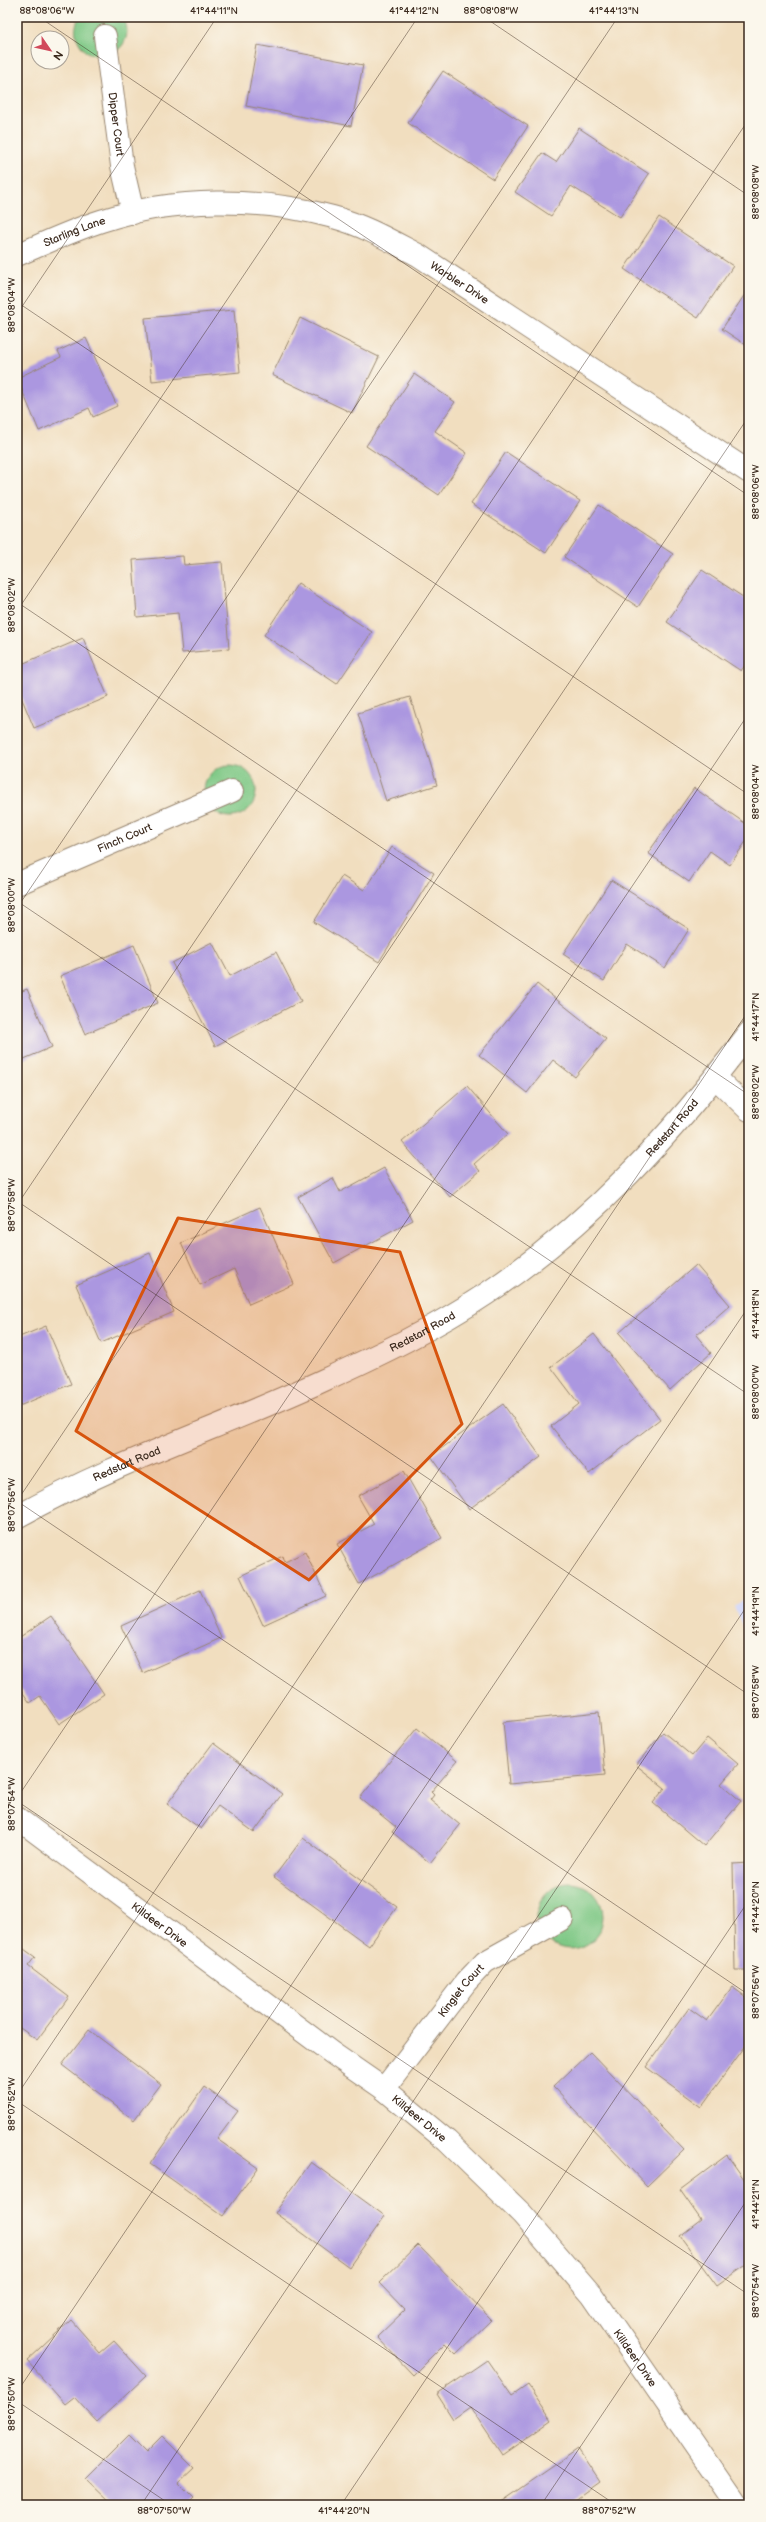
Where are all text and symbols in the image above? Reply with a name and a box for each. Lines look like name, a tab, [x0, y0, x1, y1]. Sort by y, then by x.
text: 88°08'06"W	[19, 5, 75, 17]
text: 41°44'11"N	[190, 5, 238, 17]
text: 41°44'12"N	[389, 5, 439, 17]
text: 88°08'08"W	[464, 5, 518, 17]
text: 41°44'13"N	[589, 5, 639, 17]
north arrow	[30, 30, 70, 70]
text: N	[50, 48, 66, 62]
street label: Dipper Court	[105, 92, 127, 158]
text: 88°08'08"W	[750, 165, 762, 219]
street label: Starling Lane	[41, 214, 108, 250]
street label: Warbler Drive	[428, 259, 492, 307]
text: 88°08'04"W	[6, 277, 18, 333]
text: 88°08'06"W	[750, 464, 762, 520]
text: 88°08'02"W	[6, 578, 18, 632]
text: 88°08'04"W	[750, 764, 762, 820]
street label: Finch Court	[95, 820, 154, 855]
text: 88°08'00"W	[6, 878, 18, 932]
text: 41°44'17"N	[750, 992, 762, 1042]
text: 88°08'02"W	[750, 1065, 762, 1119]
street label: Redstart Road	[643, 1097, 701, 1160]
text: 88°07'58"W	[6, 1178, 18, 1232]
text: 41°44'18"N	[750, 1289, 762, 1339]
street label: Redstart Road	[388, 1309, 458, 1355]
text: 88°08'00"W	[750, 1365, 762, 1419]
street label: Redstart Road	[91, 1444, 163, 1485]
text: 88°07'56"W	[6, 1478, 18, 1532]
text: 41°44'19"N	[750, 1586, 762, 1636]
text: 88°07'58"W	[750, 1665, 762, 1719]
text: 88°07'54"W	[6, 1777, 18, 1831]
text: 41°44'20"N	[750, 1881, 762, 1933]
street label: Killdeer Drive	[129, 1900, 190, 1950]
street label: Kinglet Court	[435, 1961, 487, 2020]
text: 88°07'56"W	[750, 1965, 762, 2019]
text: 88°07'52"W	[6, 2077, 18, 2131]
street label: Killdeer Drive	[389, 2092, 449, 2145]
text: 41°44'21"N	[750, 2179, 762, 2229]
text: 88°07'54"W	[750, 2264, 762, 2318]
street label: Killdeer Drive	[611, 2327, 660, 2390]
text: 88°07'50"W	[6, 2377, 18, 2431]
text: 88°07'50"W	[137, 2505, 191, 2517]
text: 41°44'20"N	[318, 2505, 370, 2517]
text: 88°07'52"W	[582, 2505, 636, 2517]

